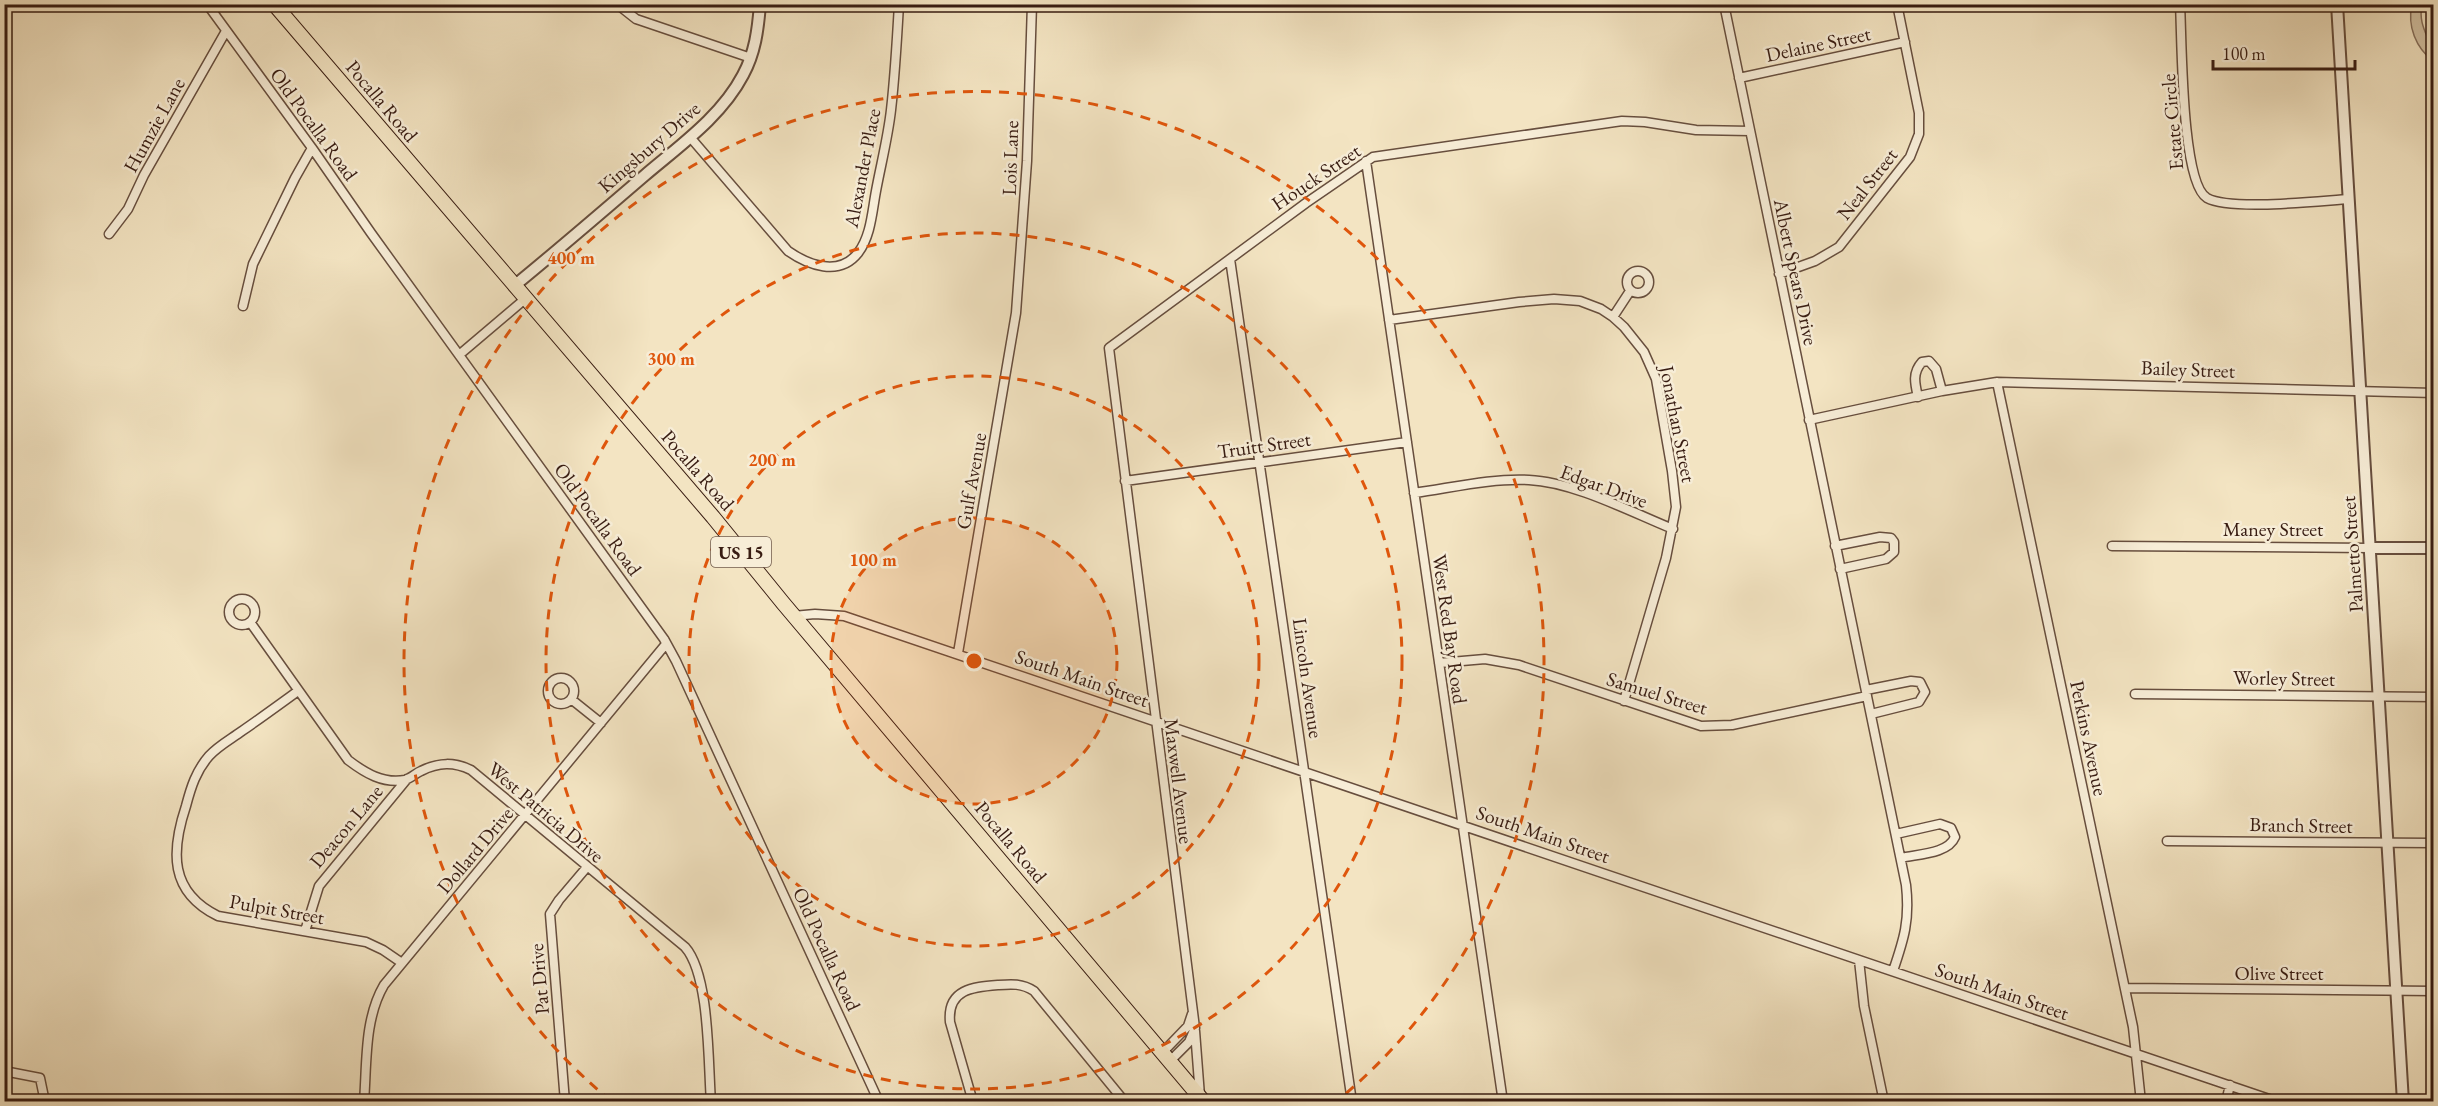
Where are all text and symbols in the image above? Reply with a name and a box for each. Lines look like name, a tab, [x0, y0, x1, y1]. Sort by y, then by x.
street label: Delaine Street	[1763, 20, 1874, 68]
scale bar	[2213, 33, 2356, 71]
text: 100 m	[2222, 42, 2266, 65]
street label: Pocalla Road	[340, 55, 424, 148]
street label: Old Pocalla Road	[264, 62, 364, 186]
street label: Humzie Lane	[117, 73, 191, 177]
street label: Estate Circle	[2155, 73, 2189, 171]
street label: Kingsbury Drive	[592, 95, 706, 199]
street label: Alexander Place	[838, 106, 886, 231]
street label: Lois Lane	[996, 120, 1024, 196]
street label: Houck Street	[1266, 137, 1366, 216]
street label: Neal Street	[1831, 142, 1904, 225]
street label: Albert Spears Drive	[1768, 195, 1824, 348]
text: 400 m	[547, 246, 595, 269]
text: 300 m	[647, 347, 695, 370]
street label: Bailey Street	[2141, 354, 2236, 384]
street label: Jonathan Street	[1654, 361, 1702, 485]
street label: Pocalla Road	[656, 424, 741, 517]
street label: Truitt Street	[1216, 425, 1313, 464]
street label: Gulf Avenue	[950, 430, 992, 531]
text: 200 m	[748, 448, 796, 471]
street label: Old Pocalla Road	[548, 457, 648, 581]
street label: Edgar Drive	[1557, 458, 1651, 514]
street label: Palmetto Street	[2335, 494, 2369, 613]
street label: Maney Street	[2223, 516, 2324, 542]
road number: US 15	[711, 537, 771, 567]
text: 100 m	[849, 548, 897, 571]
street label: West Red Bay Road	[1427, 552, 1474, 706]
street label: Lincoln Avenue	[1287, 616, 1329, 740]
street label: South Main Street	[1012, 643, 1153, 713]
centre of rings	[964, 651, 984, 671]
street label: Worley Street	[2233, 664, 2336, 692]
street label: Samuel Street	[1604, 665, 1711, 721]
street label: Perkins Avenue	[2064, 678, 2114, 798]
street label: Maxwell Avenue	[1158, 717, 1200, 845]
street label: West Patricia Drive	[482, 756, 610, 869]
street label: Deacon Lane	[304, 779, 389, 873]
street label: Pocalla Road	[969, 796, 1053, 889]
street label: South Main Street	[1473, 799, 1614, 869]
street label: Dollard Drive	[431, 801, 519, 899]
street label: Branch Street	[2249, 811, 2354, 839]
street label: Old Pocalla Road	[787, 883, 867, 1016]
street label: Pulpit Street	[228, 888, 327, 930]
street label: Pat Drive	[523, 942, 555, 1016]
street label: South Main Street	[1932, 956, 2073, 1026]
street label: Olive Street	[2235, 960, 2324, 986]

